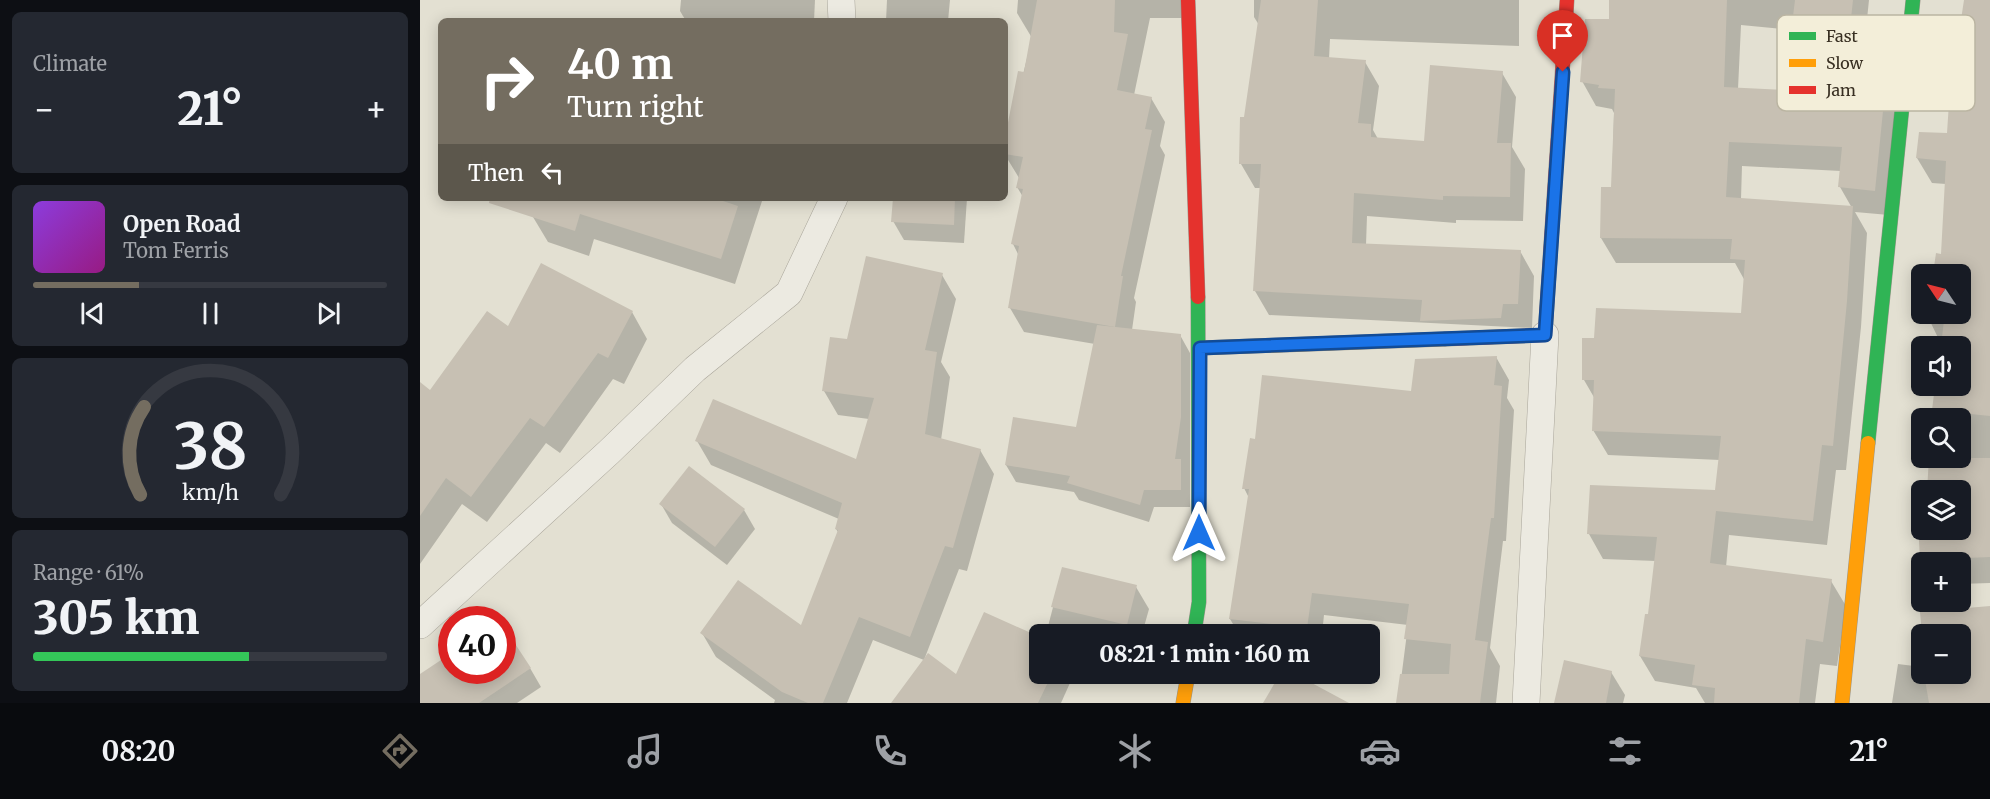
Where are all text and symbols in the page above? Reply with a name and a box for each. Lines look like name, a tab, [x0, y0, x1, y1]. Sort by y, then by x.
pin	[1537, 10, 1588, 72]
legend	[1777, 15, 1975, 111]
icon: arrive	[1546, 19, 1579, 52]
text: Fast	[1826, 26, 1859, 46]
text: 40 m	[567, 38, 673, 90]
icon: right	[468, 42, 546, 120]
text: Climate	[33, 51, 107, 76]
text: Slow	[1826, 53, 1864, 73]
text: Jam	[1825, 80, 1856, 100]
text: 21°	[177, 81, 243, 137]
text: −	[33, 89, 55, 130]
text: +	[365, 89, 387, 130]
text: Turn right	[567, 90, 704, 124]
icon: left	[536, 156, 569, 189]
text: Then	[468, 159, 524, 187]
text: Open Road	[123, 210, 241, 238]
text: Tom Ferris	[123, 238, 229, 263]
north arrow	[1911, 264, 1971, 324]
map controls	[1911, 264, 1971, 684]
icon: previous	[76, 297, 109, 330]
icon: pause	[194, 297, 227, 330]
icon: next	[312, 297, 345, 330]
button: sound	[1911, 336, 1971, 396]
text: 38	[173, 408, 247, 486]
button: search	[1911, 408, 1971, 468]
text: km/h	[182, 479, 238, 506]
button: layers	[1911, 480, 1971, 540]
position arrow	[1167, 501, 1231, 565]
button: +	[1911, 552, 1971, 612]
text: Range · 61%	[33, 560, 144, 585]
text: 305 km	[33, 590, 199, 646]
speed limit sign: 40	[438, 606, 516, 684]
button: −	[1911, 624, 1971, 684]
text: 08:21 · 1 min · 160 m	[1099, 640, 1310, 668]
icon: directions	[379, 730, 421, 772]
icon: music	[624, 730, 666, 772]
icon: phone	[869, 730, 911, 772]
icon: climate	[1114, 730, 1156, 772]
icon: car	[1359, 730, 1401, 772]
icon: filters	[1604, 730, 1646, 772]
text: 08:20	[102, 734, 175, 768]
text: 21°	[1849, 734, 1888, 768]

